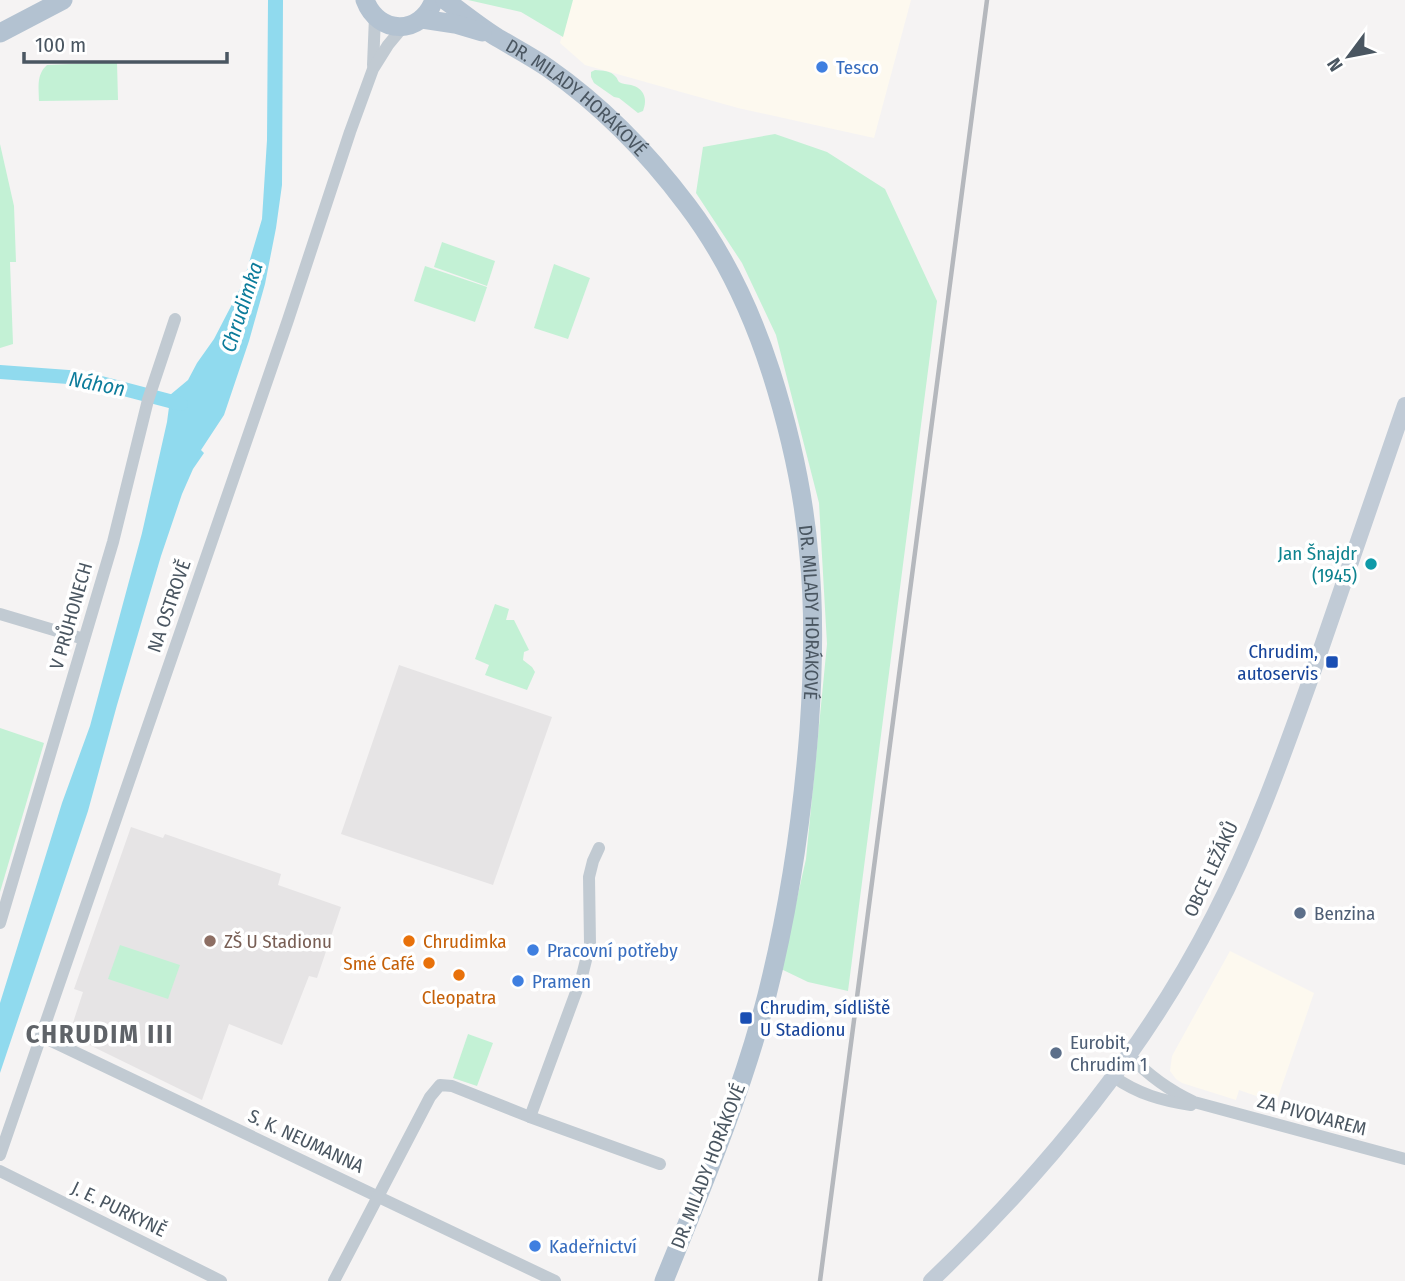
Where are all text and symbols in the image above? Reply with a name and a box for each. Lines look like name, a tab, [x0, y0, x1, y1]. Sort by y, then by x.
scale bar	[24, 21, 228, 65]
north arrow	[1314, 21, 1384, 91]
text: 100 m	[35, 32, 86, 58]
street label: DR. MILADY HORÁKOVÉ	[502, 34, 652, 161]
text: N	[1322, 54, 1348, 76]
place label: Tesco	[836, 56, 879, 79]
marker: Tesco	[814, 59, 830, 75]
water label: Chrudimka	[215, 259, 269, 355]
water label: Náhon	[67, 366, 127, 402]
street label: DR. MILADY HORÁKOVÉ	[794, 524, 824, 701]
place label: Jan Šnajdr (1945)	[1278, 542, 1357, 587]
marker: Jan Šnajdr (1945)	[1363, 556, 1379, 572]
street label: NA OSTROVĚ	[142, 557, 196, 655]
street label: V PRŮHONECH	[45, 560, 97, 672]
place label: Chrudim, autoservis	[1237, 640, 1318, 685]
marker: Chrudim, autoservis	[1324, 654, 1340, 670]
street label: OBCE LEŽÁKŮ	[1179, 818, 1243, 920]
place label: Benzina	[1314, 902, 1375, 925]
marker: Benzina	[1292, 905, 1308, 921]
place label: ZŠ U Stadionu	[224, 930, 332, 953]
place label: Chrudimka	[423, 930, 507, 953]
marker: ZŠ U Stadionu	[202, 933, 218, 949]
marker: Chrudimka	[401, 933, 417, 949]
place label: Pracovní potřeby	[547, 939, 678, 962]
marker: Pracovní potřeby	[525, 942, 541, 958]
place label: Smé Café	[343, 952, 415, 975]
marker: Smé Café	[421, 955, 437, 971]
marker: Cleopatra	[451, 967, 467, 983]
place label: Pramen	[532, 970, 591, 993]
marker: Pramen	[510, 973, 526, 989]
place label: Cleopatra	[422, 986, 496, 1009]
place label: Chrudim, sídliště U Stadionu	[760, 996, 890, 1041]
marker: Chrudim, sídliště U Stadionu	[738, 1010, 754, 1026]
district label: CHRUDIM III	[26, 1019, 174, 1050]
place label: Eurobit, Chrudim 1	[1070, 1031, 1148, 1076]
marker: Eurobit, Chrudim 1	[1048, 1045, 1064, 1061]
street label: DR. MILADY HORÁKOVÉ	[666, 1080, 750, 1252]
street label: ZA PIVOVAREM	[1255, 1089, 1369, 1141]
street label: S. K. NEUMANNA	[245, 1104, 367, 1178]
street label: J. E. PURKYNĚ	[68, 1176, 170, 1242]
place label: Kadeřnictví	[549, 1235, 637, 1258]
marker: Kadeřnictví	[527, 1238, 543, 1254]

